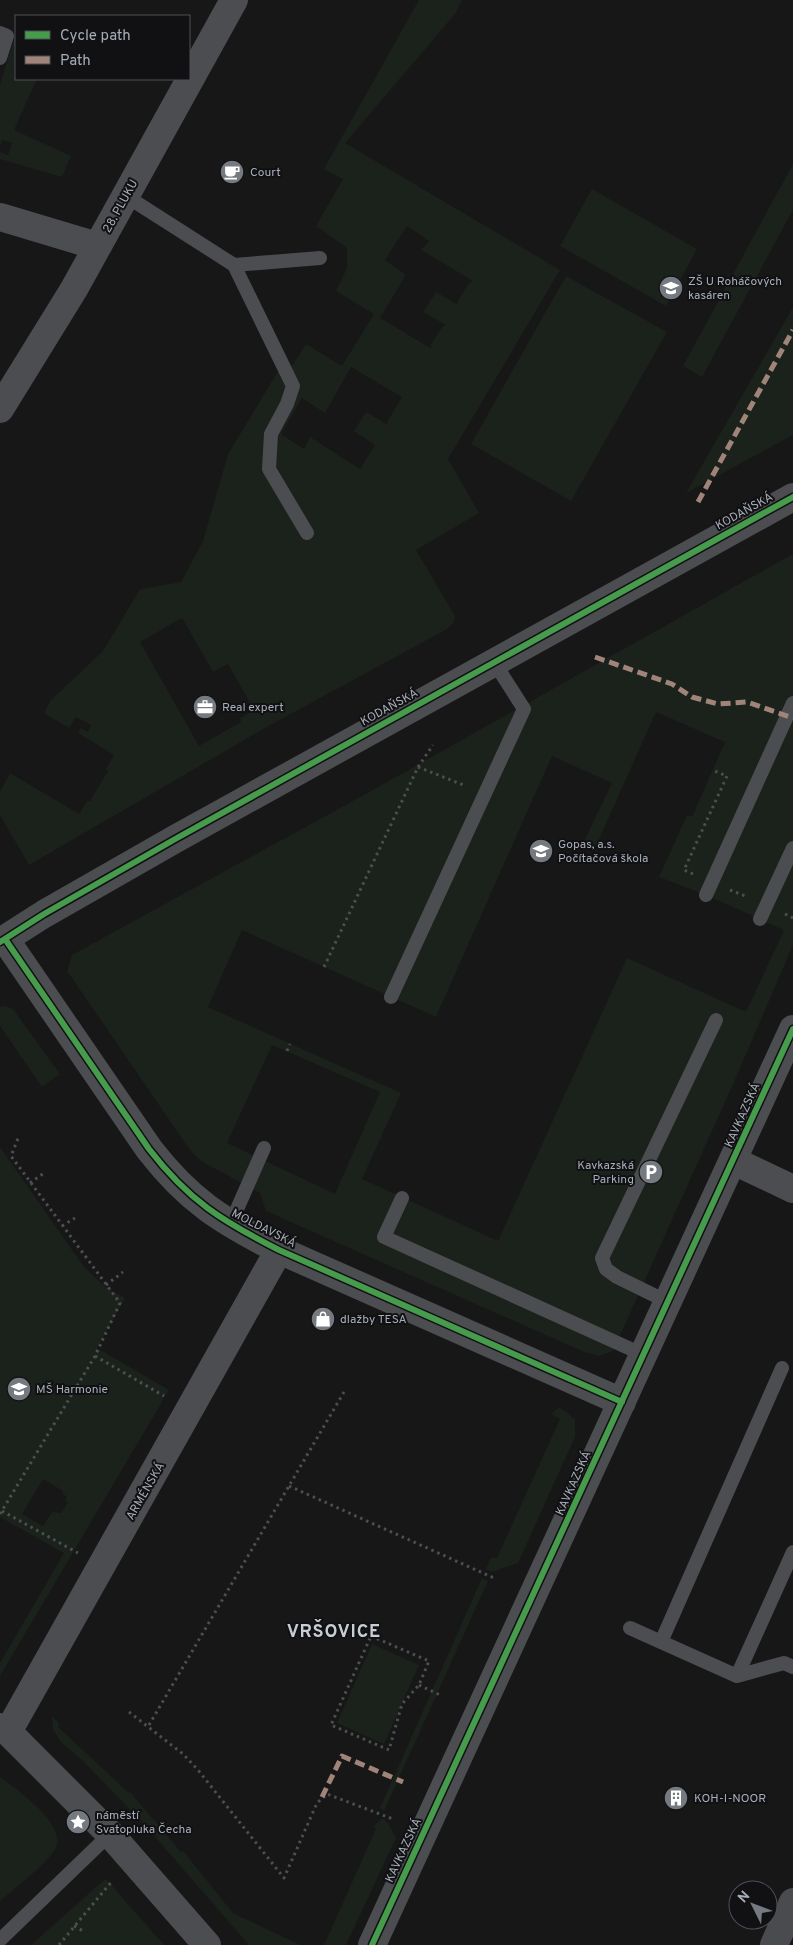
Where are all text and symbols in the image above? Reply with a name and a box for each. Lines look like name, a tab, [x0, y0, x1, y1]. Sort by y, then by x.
legend	[15, 15, 190, 80]
text: Cycle path	[60, 27, 131, 46]
text: Path	[60, 52, 91, 71]
cafe icon: Court	[219, 159, 245, 185]
place label: Court	[250, 165, 281, 181]
street label: 28. PLUKU	[100, 177, 142, 236]
place label: ZŠ U Roháčových kasáren	[688, 274, 782, 304]
school or university icon: ZŠ U Roháčových kasáren	[658, 275, 684, 301]
street label: KODAŇSKÁ	[713, 490, 776, 534]
street label: KODAŇSKÁ	[358, 686, 421, 730]
office icon: Real expert	[192, 694, 218, 720]
place label: Real expert	[222, 700, 284, 716]
place label: Gopas, a.s. Počítačová škola	[558, 837, 648, 867]
school or university icon: Gopas, a.s. Počítačová škola	[528, 838, 554, 864]
street label: KAVKAZSKÁ	[721, 1080, 764, 1150]
place label: Kavkazská Parking	[577, 1158, 634, 1188]
parking icon: Kavkazská Parking	[638, 1159, 664, 1185]
street label: MOLDAVSKÁ	[229, 1206, 299, 1252]
shop icon: dlažby TESA	[310, 1306, 336, 1332]
place label: dlažby TESA	[340, 1312, 407, 1328]
school or university icon: MŠ Harmonie	[6, 1376, 32, 1402]
place label: MŠ Harmonie	[36, 1382, 108, 1398]
street label: KAVKAZSKÁ	[552, 1448, 595, 1518]
street label: ARMÉNSKÁ	[123, 1460, 169, 1523]
district label: VRŠOVICE	[287, 1619, 381, 1644]
building icon: KOH-I-NOOR	[663, 1785, 689, 1811]
place label: KOH-I-NOOR	[694, 1791, 766, 1807]
place label: náměstí Svatopluka Čecha	[96, 1808, 192, 1838]
place icon: náměstí Svatopluka Čecha	[65, 1809, 91, 1835]
street label: KAVKAZSKÁ	[382, 1816, 426, 1885]
north arrow	[728, 1880, 778, 1930]
text: N	[735, 1888, 754, 1907]

